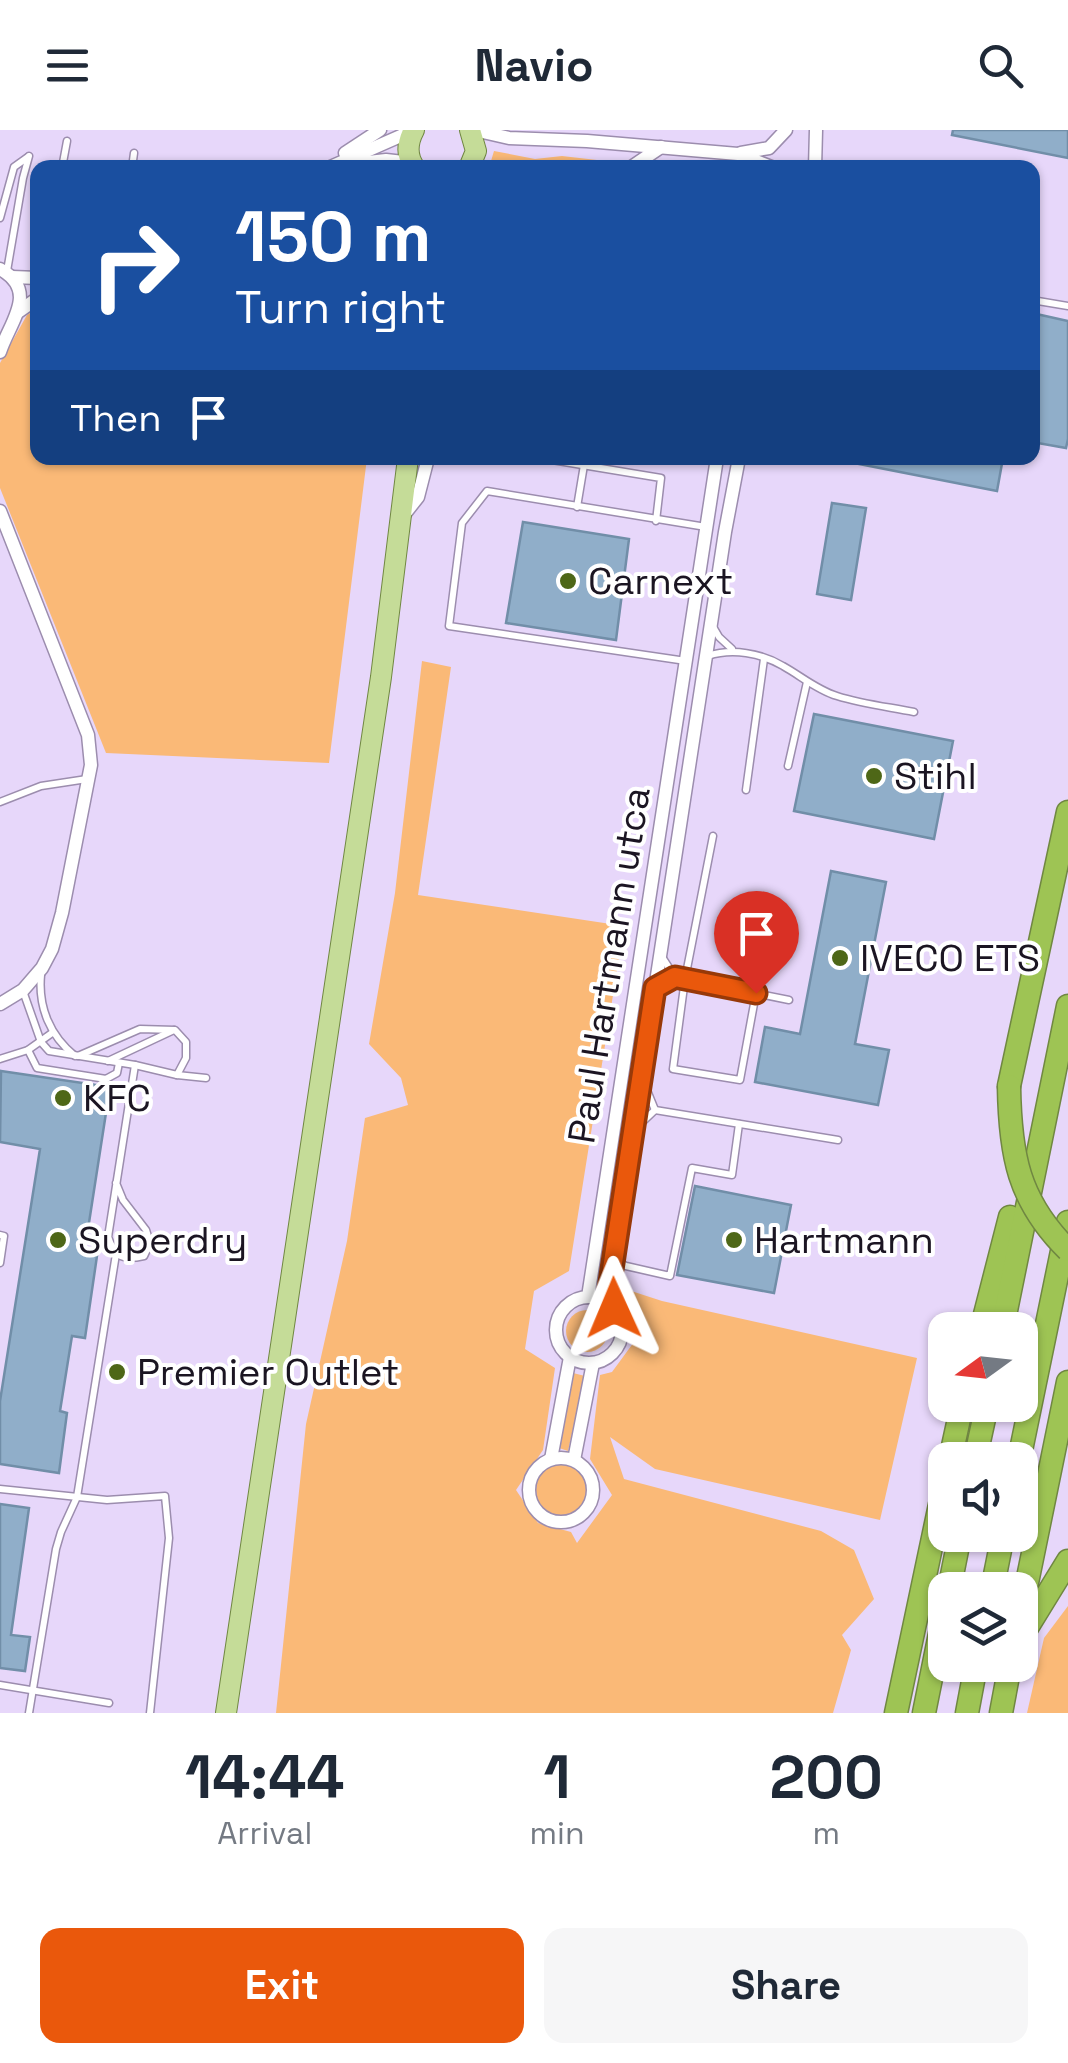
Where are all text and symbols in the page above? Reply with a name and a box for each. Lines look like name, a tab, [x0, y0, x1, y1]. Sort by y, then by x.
text: Navio	[474, 37, 594, 94]
icon: menu	[40, 38, 95, 93]
icon: search	[973, 38, 1028, 93]
text: 150 m	[235, 192, 432, 281]
icon: right	[70, 200, 200, 330]
text: Turn right	[235, 279, 446, 336]
icon: arrive	[181, 390, 236, 445]
text: Then	[70, 394, 161, 442]
place label: Carnext	[588, 557, 733, 605]
marker: Carnext	[557, 570, 579, 592]
place label: Stihl	[894, 752, 977, 800]
marker: Stihl	[863, 765, 885, 787]
street label: Paul Hartmann utca	[557, 783, 661, 1147]
pin	[714, 891, 799, 994]
icon: arrive	[729, 906, 784, 961]
place label: IVECO ETS	[860, 934, 1040, 982]
marker: IVECO ETS	[829, 947, 851, 969]
place label: KFC	[83, 1074, 151, 1122]
marker: KFC	[52, 1087, 74, 1109]
place label: Superdry	[78, 1216, 247, 1264]
place label: Hartmann	[754, 1216, 934, 1264]
marker: Superdry	[47, 1229, 69, 1251]
marker: Hartmann	[723, 1229, 745, 1251]
position arrow	[562, 1256, 666, 1360]
north arrow	[928, 1312, 1038, 1422]
map controls	[928, 1312, 1038, 1682]
place label: Premier Outlet	[137, 1348, 399, 1396]
marker: Premier Outlet	[106, 1361, 128, 1383]
button: sound	[928, 1442, 1038, 1552]
button: layers	[928, 1572, 1038, 1682]
text: 14:44	[185, 1739, 345, 1816]
text: 1	[543, 1739, 571, 1816]
text: 200	[770, 1739, 883, 1816]
text: Arrival	[217, 1813, 312, 1853]
text: min	[530, 1813, 585, 1853]
text: m	[813, 1813, 840, 1853]
button: Exit	[40, 1928, 524, 2043]
button: Share	[544, 1928, 1028, 2043]

